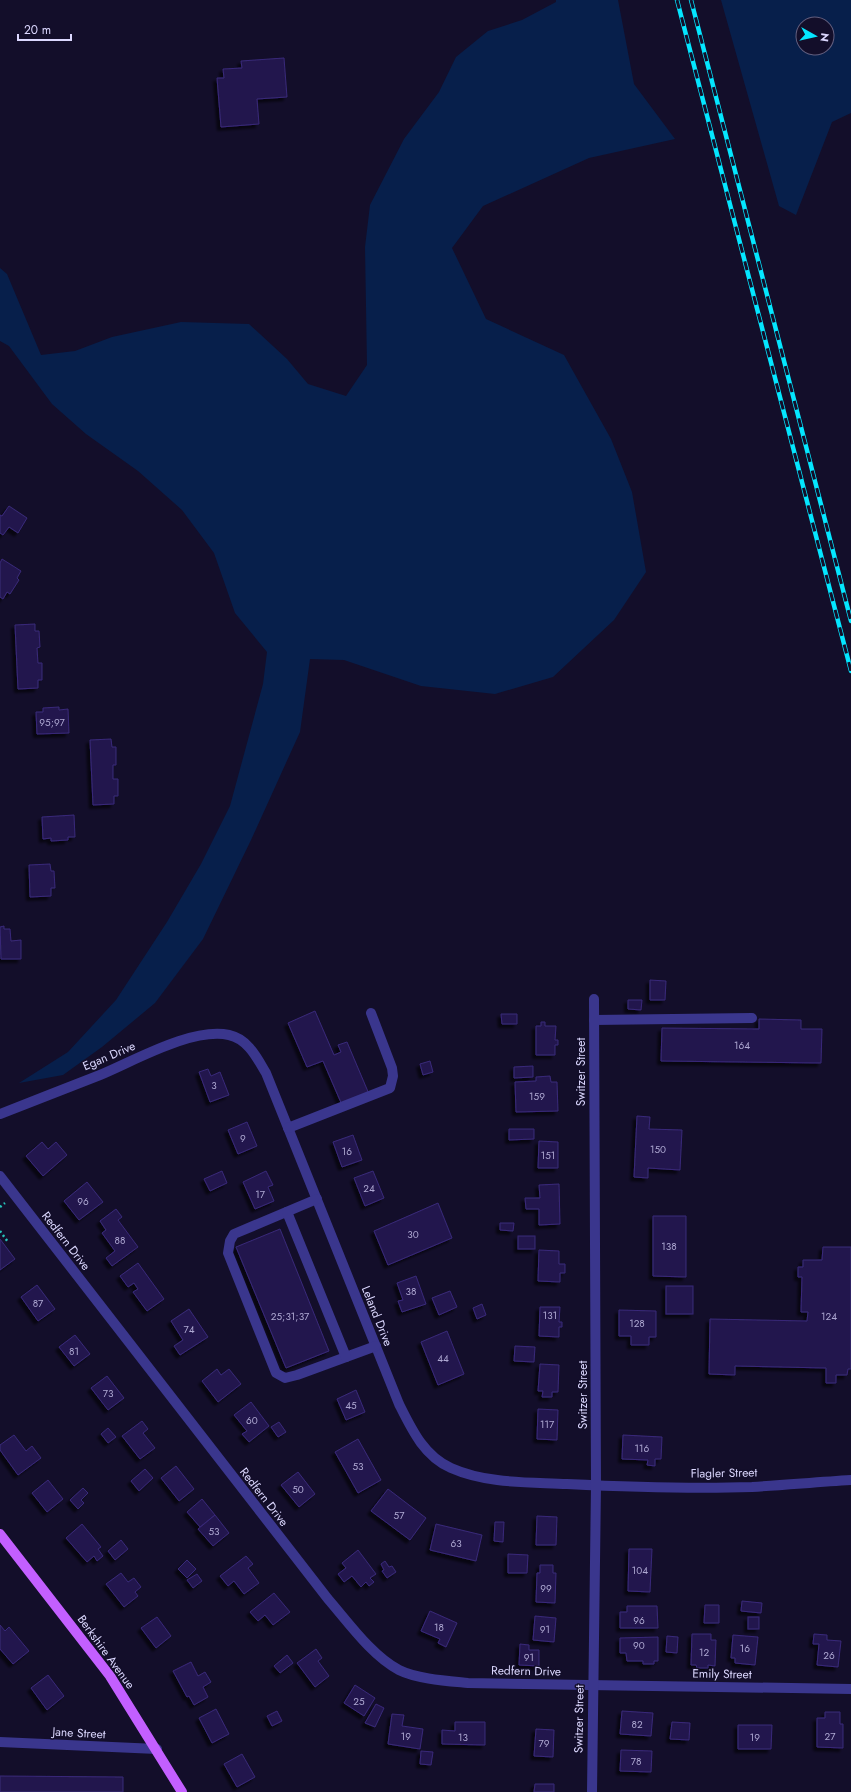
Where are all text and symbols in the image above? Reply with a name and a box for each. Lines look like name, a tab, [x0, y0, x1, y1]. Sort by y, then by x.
scale bar	[18, 16, 71, 42]
north arrow	[795, 16, 835, 56]
text: 20 m	[24, 21, 51, 39]
text: N	[816, 32, 833, 43]
house number: 95;97	[39, 715, 65, 730]
street label: Egan Drive	[80, 1037, 138, 1075]
street label: Switzer Street	[572, 1038, 590, 1106]
house number: 164	[734, 1038, 750, 1053]
house number: 3	[211, 1078, 217, 1093]
house number: 159	[529, 1089, 545, 1104]
house number: 9	[240, 1131, 246, 1146]
house number: 150	[650, 1142, 666, 1157]
house number: 16	[342, 1144, 352, 1159]
house number: 151	[541, 1148, 555, 1163]
house number: 24	[363, 1181, 375, 1196]
house number: 17	[255, 1187, 266, 1202]
house number: 96	[77, 1194, 89, 1209]
street label: Redfern Drive	[37, 1208, 95, 1274]
house number: 30	[407, 1227, 419, 1242]
house number: 88	[115, 1233, 125, 1248]
house number: 138	[661, 1239, 677, 1254]
street label: Leland Drive	[357, 1283, 397, 1349]
house number: 38	[406, 1284, 416, 1299]
house number: 87	[33, 1296, 44, 1311]
house number: 131	[543, 1308, 557, 1323]
house number: 25;31;37	[271, 1309, 310, 1324]
house number: 124	[821, 1309, 837, 1324]
house number: 128	[629, 1316, 645, 1331]
house number: 74	[183, 1322, 195, 1337]
house number: 81	[69, 1344, 79, 1359]
house number: 44	[437, 1351, 449, 1366]
street label: Switzer Street	[574, 1361, 592, 1429]
house number: 73	[103, 1386, 114, 1401]
house number: 45	[345, 1398, 357, 1413]
house number: 60	[246, 1413, 258, 1428]
house number: 117	[540, 1417, 555, 1432]
house number: 116	[635, 1441, 650, 1456]
house number: 53	[352, 1459, 364, 1474]
street label: Flagler Street	[691, 1463, 758, 1483]
street label: Redfern Drive	[235, 1464, 293, 1530]
house number: 50	[292, 1482, 304, 1497]
house number: 57	[394, 1508, 405, 1523]
house number: 53	[208, 1524, 220, 1539]
house number: 63	[450, 1536, 462, 1551]
house number: 104	[632, 1563, 648, 1578]
house number: 99	[540, 1581, 552, 1596]
street label: Berkshire Avenue	[73, 1611, 139, 1693]
house number: 96	[633, 1613, 645, 1628]
house number: 18	[434, 1620, 444, 1635]
house number: 91	[540, 1622, 550, 1637]
house number: 90	[633, 1638, 645, 1653]
house number: 16	[740, 1641, 750, 1656]
house number: 12	[699, 1645, 709, 1660]
house number: 26	[823, 1648, 835, 1663]
house number: 91	[524, 1650, 534, 1665]
street label: Redfern Drive	[491, 1661, 561, 1681]
street label: Emily Street	[692, 1664, 752, 1684]
street label: Switzer Street	[569, 1684, 589, 1753]
house number: 25	[353, 1694, 365, 1709]
house number: 82	[631, 1717, 643, 1732]
street label: Jane Street	[50, 1723, 106, 1743]
house number: 19	[401, 1729, 411, 1744]
house number: 27	[825, 1729, 836, 1744]
house number: 13	[458, 1730, 469, 1745]
house number: 19	[750, 1730, 760, 1745]
house number: 79	[538, 1736, 550, 1751]
house number: 78	[631, 1754, 641, 1769]

